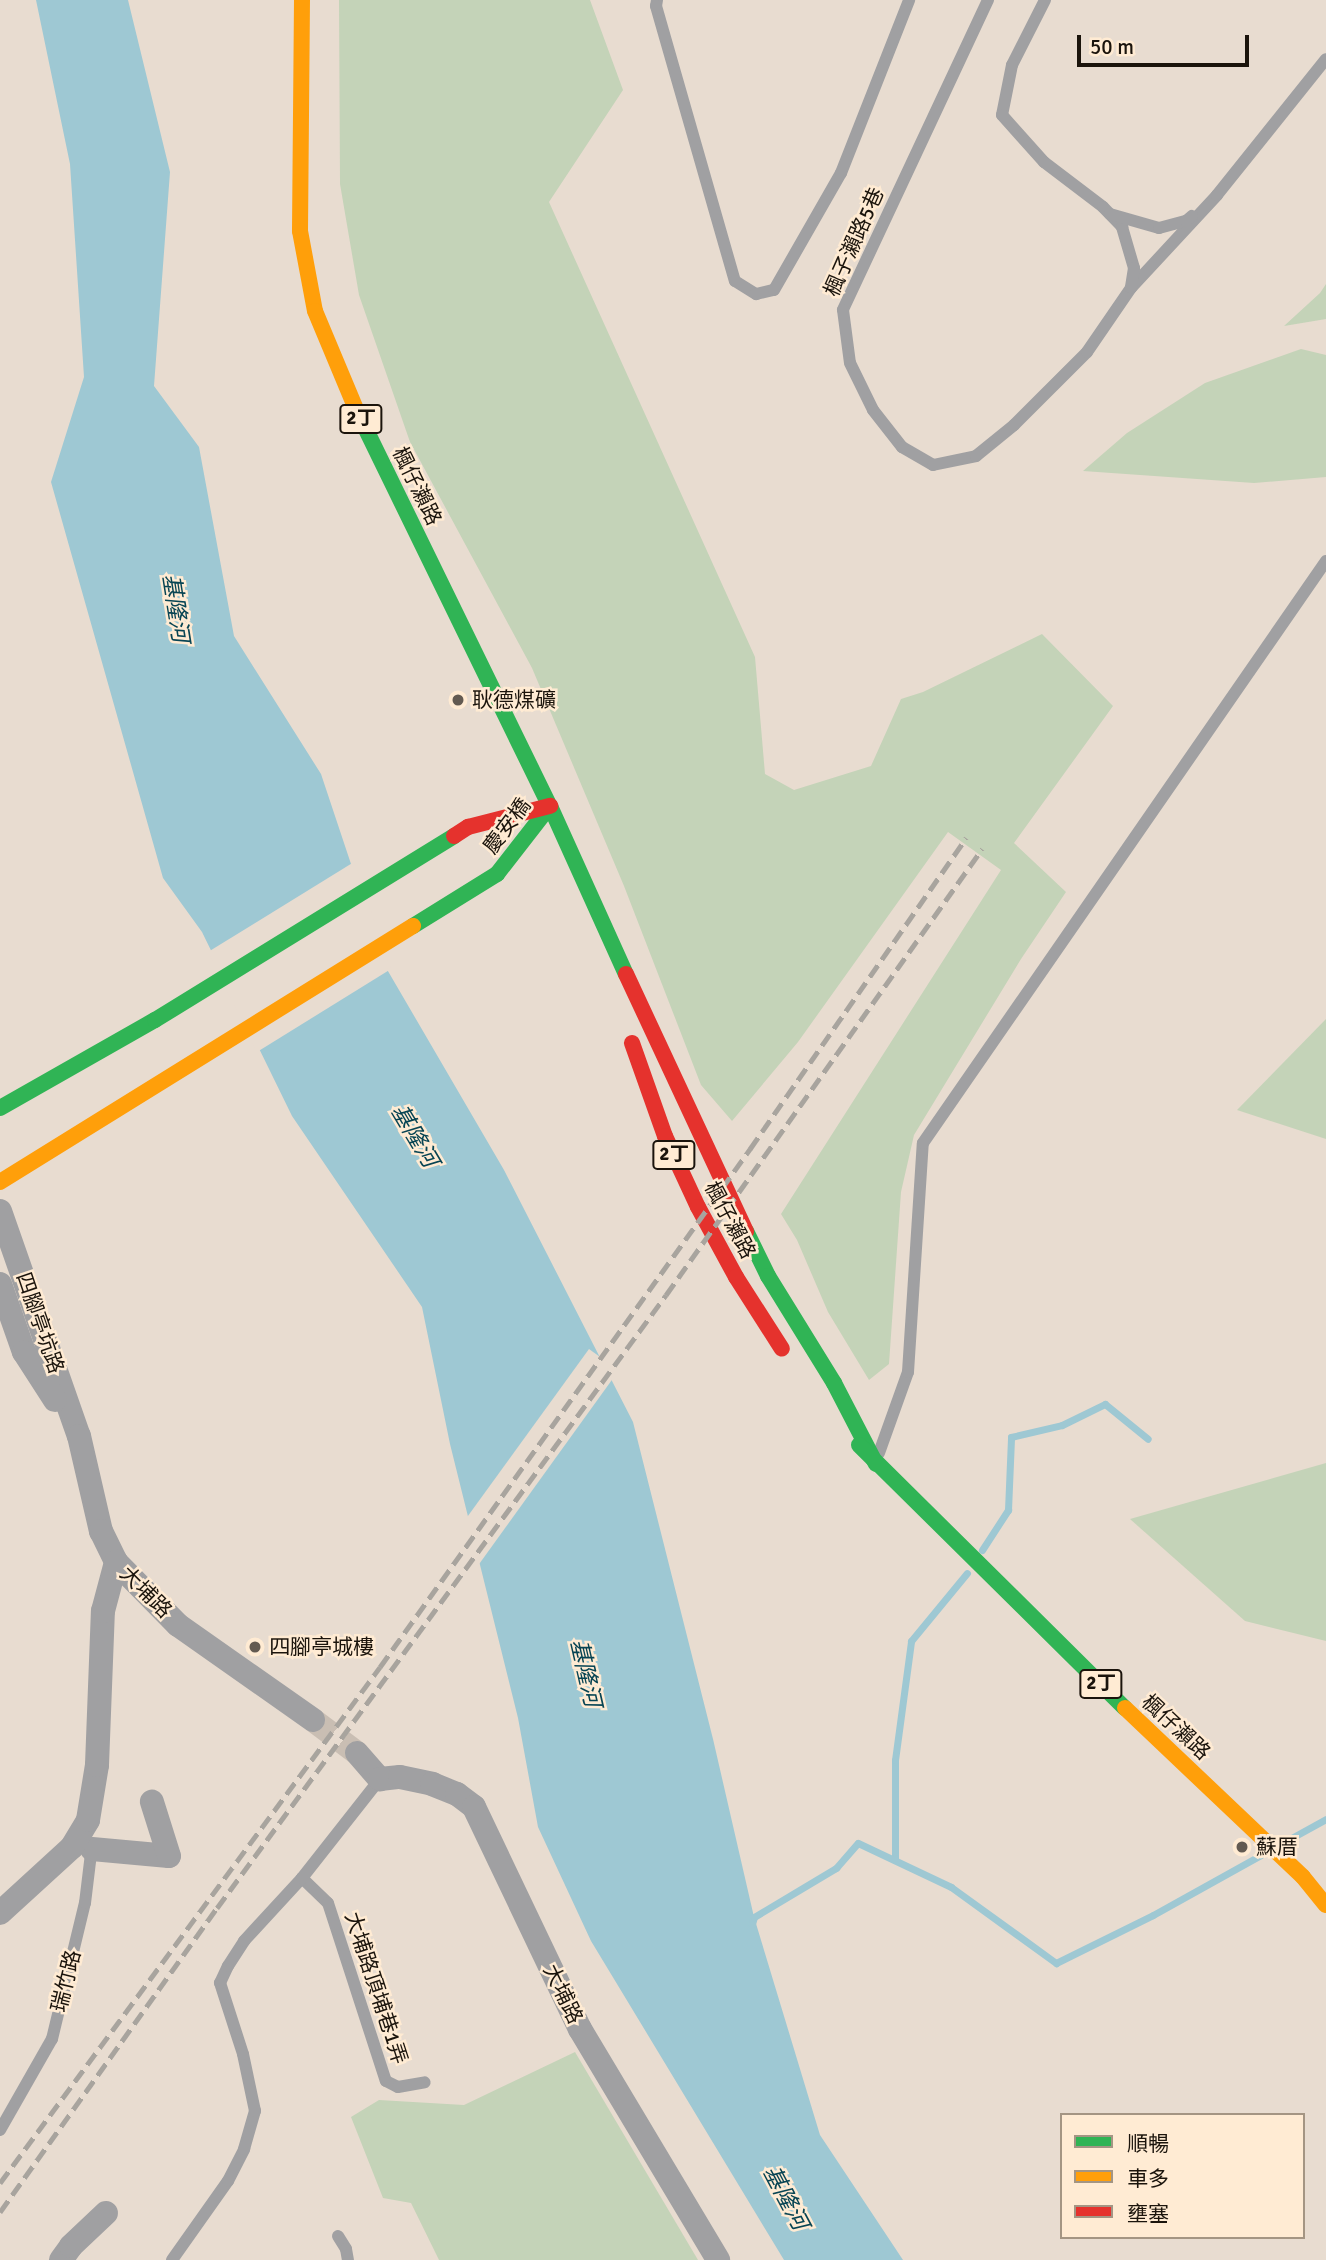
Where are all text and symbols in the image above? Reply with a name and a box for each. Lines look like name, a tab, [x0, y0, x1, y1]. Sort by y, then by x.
scale bar	[1081, 21, 1252, 65]
text: 50 m	[1090, 34, 1134, 60]
street label: 楓子瀨路5巷	[819, 184, 889, 300]
road number: 2丁	[338, 404, 384, 434]
street label: 楓仔瀨路	[387, 443, 447, 529]
water label: 基隆河	[156, 572, 194, 644]
place label: 耿德煤礦	[472, 687, 556, 713]
marker: 耿德煤礦	[450, 692, 466, 708]
street label: 慶安橋	[478, 793, 536, 859]
water label: 基隆河	[384, 1099, 444, 1173]
road number: 2丁	[651, 1140, 697, 1170]
street label: 楓仔瀨路	[699, 1177, 761, 1263]
street label: 四腳亭坑路	[11, 1269, 69, 1377]
street label: 大埔路	[115, 1561, 177, 1623]
place label: 四腳亭城樓	[269, 1634, 374, 1660]
water label: 基隆河	[564, 1636, 606, 1710]
marker: 四腳亭城樓	[247, 1639, 263, 1655]
road number: 2丁	[1078, 1668, 1124, 1700]
street label: 楓仔瀨路	[1137, 1689, 1215, 1765]
place label: 蘇厝	[1256, 1834, 1298, 1860]
marker: 蘇厝	[1234, 1839, 1250, 1855]
street label: 大埔路頂埔巷1弄	[340, 1909, 412, 2067]
street label: 瑞竹路	[46, 1947, 86, 2015]
street label: 大埔路	[538, 1960, 588, 2028]
legend	[1060, 2113, 1305, 2239]
text: 順暢	[1127, 2131, 1169, 2157]
water label: 基隆河	[757, 2161, 813, 2235]
text: 車多	[1127, 2166, 1169, 2192]
text: 壅塞	[1127, 2201, 1169, 2227]

